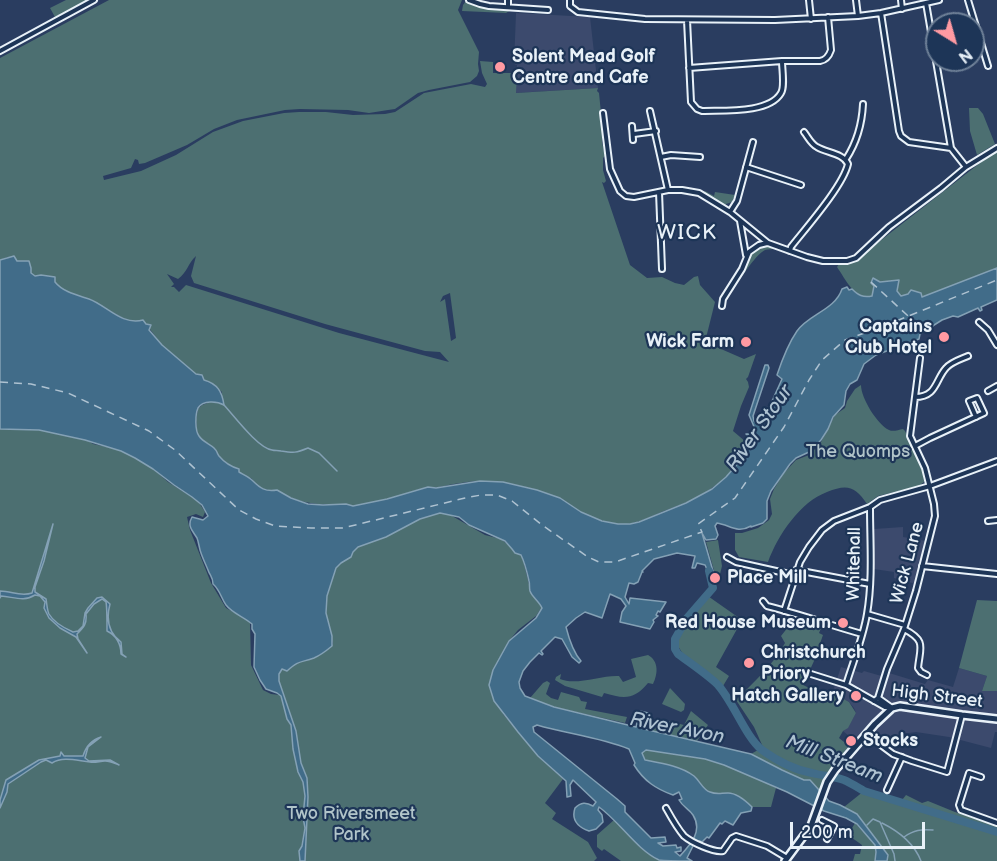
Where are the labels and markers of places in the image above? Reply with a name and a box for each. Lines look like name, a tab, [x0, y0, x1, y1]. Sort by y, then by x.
place label: Solent Mead Golf Centre and Cafe	[512, 46, 655, 88]
marker: Solent Mead Golf Centre and Cafe	[493, 60, 507, 74]
place label: Captains Club Hotel	[845, 316, 932, 358]
marker: Captains Club Hotel	[937, 330, 951, 344]
place label: Wick Farm	[646, 331, 734, 353]
marker: Wick Farm	[739, 335, 753, 349]
place label: Place Mill	[727, 567, 807, 589]
marker: Place Mill	[708, 571, 722, 585]
place label: Red House Museum	[665, 612, 831, 634]
marker: Red House Museum	[836, 616, 850, 630]
place label: Christchurch Priory	[761, 642, 866, 684]
marker: Christchurch Priory	[742, 656, 756, 670]
place label: Hatch Gallery	[731, 685, 844, 707]
marker: Hatch Gallery	[849, 689, 863, 703]
place label: Stocks	[863, 730, 918, 752]
marker: Stocks	[844, 734, 858, 748]

